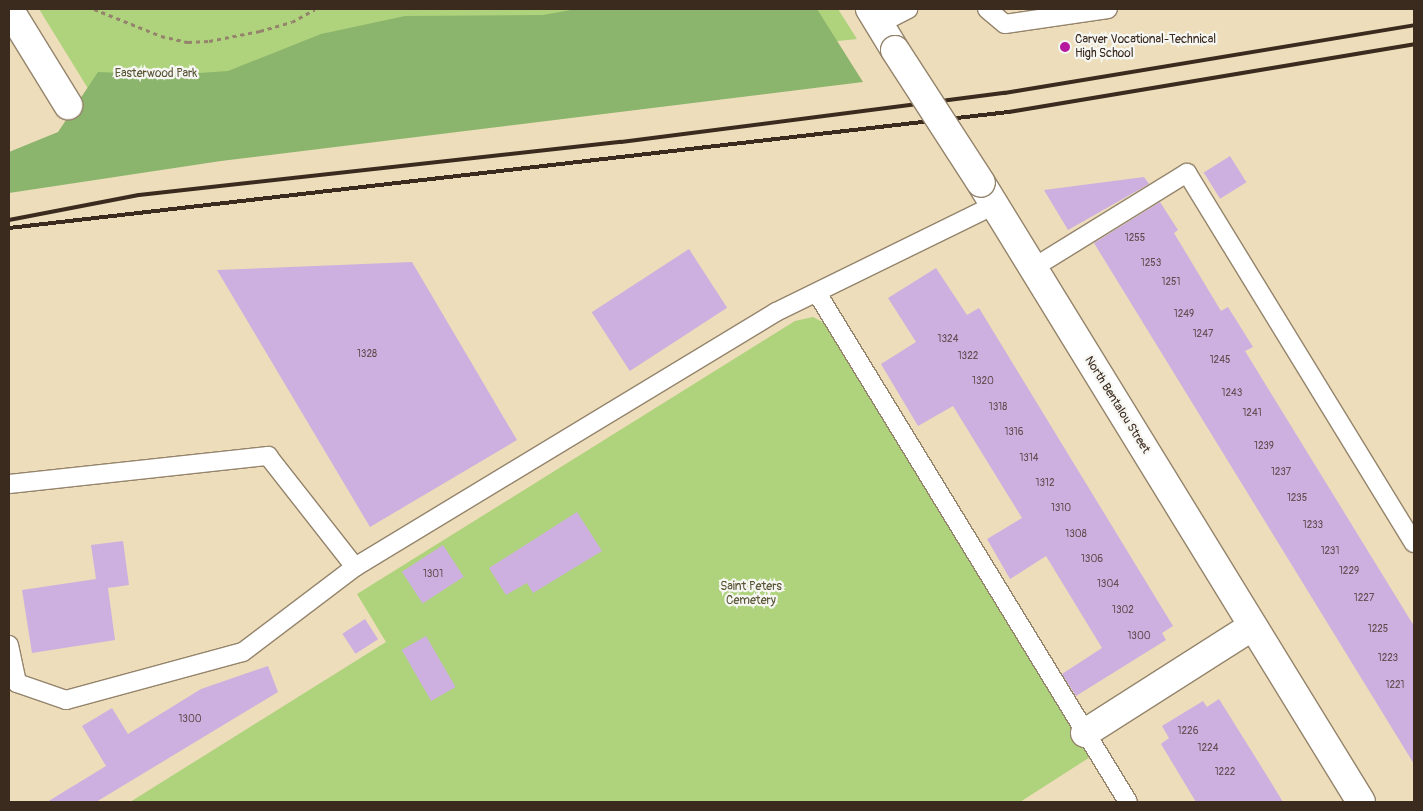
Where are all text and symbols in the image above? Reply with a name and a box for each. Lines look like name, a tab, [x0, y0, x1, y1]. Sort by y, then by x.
place label: Carver Vocational-Technical High School	[1075, 33, 1216, 61]
marker: Carver Vocational-Technical High School	[1059, 41, 1071, 53]
park label: Easterwood Park	[115, 67, 197, 81]
house number: 1255	[1125, 233, 1145, 245]
house number: 1253	[1141, 258, 1161, 270]
house number: 1251	[1162, 277, 1180, 289]
house number: 1249	[1174, 309, 1194, 321]
house number: 1247	[1193, 329, 1213, 341]
house number: 1324	[938, 334, 958, 346]
house number: 1328	[357, 349, 377, 361]
house number: 1322	[958, 351, 978, 363]
street label: North Bentalou Street	[1081, 354, 1153, 456]
house number: 1245	[1210, 355, 1230, 367]
house number: 1320	[972, 376, 994, 388]
house number: 1243	[1222, 388, 1242, 400]
house number: 1318	[989, 402, 1007, 414]
house number: 1241	[1242, 408, 1262, 420]
house number: 1316	[1004, 427, 1024, 439]
house number: 1239	[1254, 441, 1274, 453]
house number: 1314	[1019, 453, 1039, 465]
house number: 1237	[1271, 467, 1291, 479]
house number: 1312	[1036, 478, 1054, 490]
house number: 1235	[1287, 493, 1307, 505]
house number: 1310	[1051, 503, 1071, 515]
house number: 1233	[1303, 520, 1323, 532]
house number: 1308	[1065, 529, 1087, 541]
house number: 1231	[1321, 546, 1339, 558]
house number: 1306	[1081, 554, 1103, 566]
house number: 1229	[1339, 566, 1359, 578]
house number: 1301	[423, 569, 443, 581]
house number: 1304	[1097, 579, 1119, 591]
park label: Saint Peters Cemetery	[720, 580, 782, 608]
house number: 1227	[1354, 593, 1374, 605]
house number: 1302	[1112, 605, 1134, 617]
house number: 1225	[1368, 624, 1388, 636]
house number: 1300	[1127, 631, 1151, 643]
house number: 1223	[1378, 653, 1398, 665]
house number: 1221	[1386, 680, 1404, 692]
house number: 1300	[178, 714, 202, 726]
house number: 1226	[1178, 726, 1198, 738]
house number: 1224	[1198, 743, 1218, 755]
house number: 1222	[1215, 767, 1235, 779]

